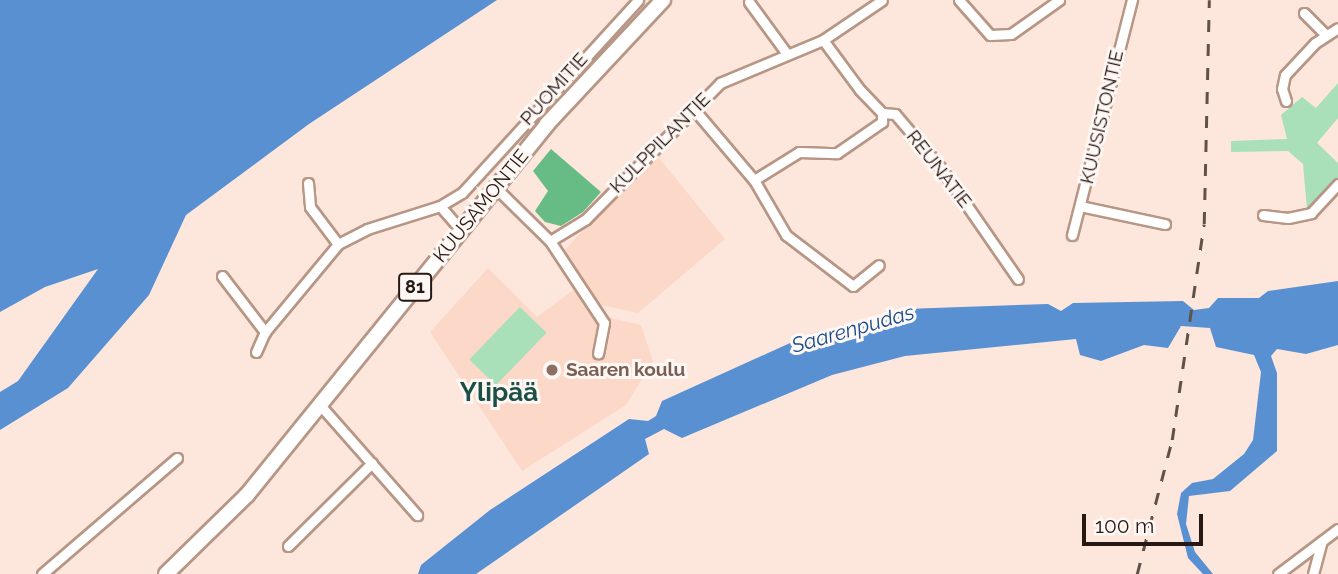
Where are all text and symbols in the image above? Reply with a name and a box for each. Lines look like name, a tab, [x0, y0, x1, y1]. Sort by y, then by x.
street label: PUOMITIE	[516, 48, 592, 130]
street label: KUUSISTONTIE	[1076, 48, 1128, 186]
street label: KULPPILANTIE	[605, 88, 715, 198]
street label: REUNATIE	[902, 126, 976, 212]
street label: KUUSAMONTIE	[429, 145, 533, 267]
road number: 81	[398, 272, 432, 302]
water label: Saarenpudas	[789, 299, 917, 359]
place label: Saaren koulu	[566, 359, 685, 381]
marker: Saaren koulu	[544, 362, 560, 378]
district label: Ylipää	[460, 377, 538, 409]
scale bar	[1086, 500, 1207, 544]
text: 100 m	[1095, 513, 1154, 538]

